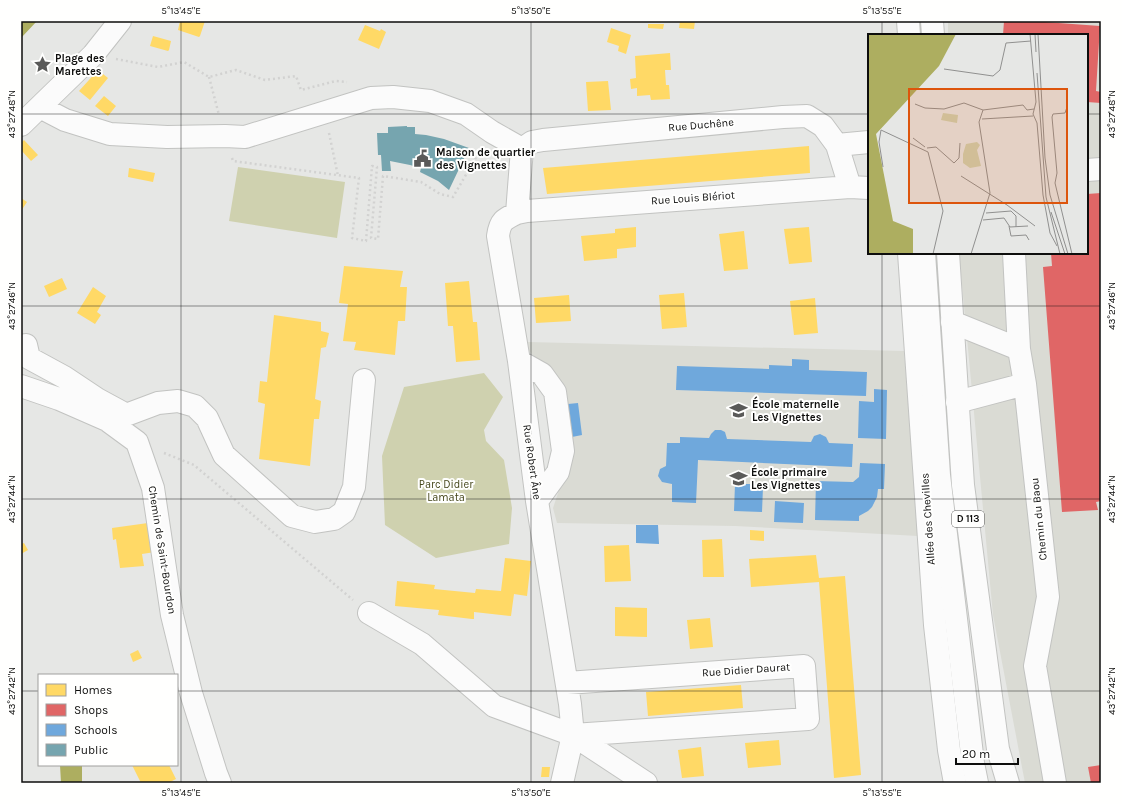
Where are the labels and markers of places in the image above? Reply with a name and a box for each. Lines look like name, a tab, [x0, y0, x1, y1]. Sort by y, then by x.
place label: Plage des Marettes	[55, 52, 105, 78]
place icon: Plage des Marettes	[32, 54, 52, 74]
place label: Maison de quartier des Vignettes	[436, 146, 536, 172]
public building icon: Maison de quartier des Vignettes	[413, 148, 433, 168]
place label: École maternelle Les Vignettes	[752, 396, 839, 424]
school or university icon: École maternelle Les Vignettes	[729, 400, 749, 420]
place label: École primaire Les Vignettes	[751, 464, 827, 492]
school or university icon: École primaire Les Vignettes	[728, 468, 748, 488]

